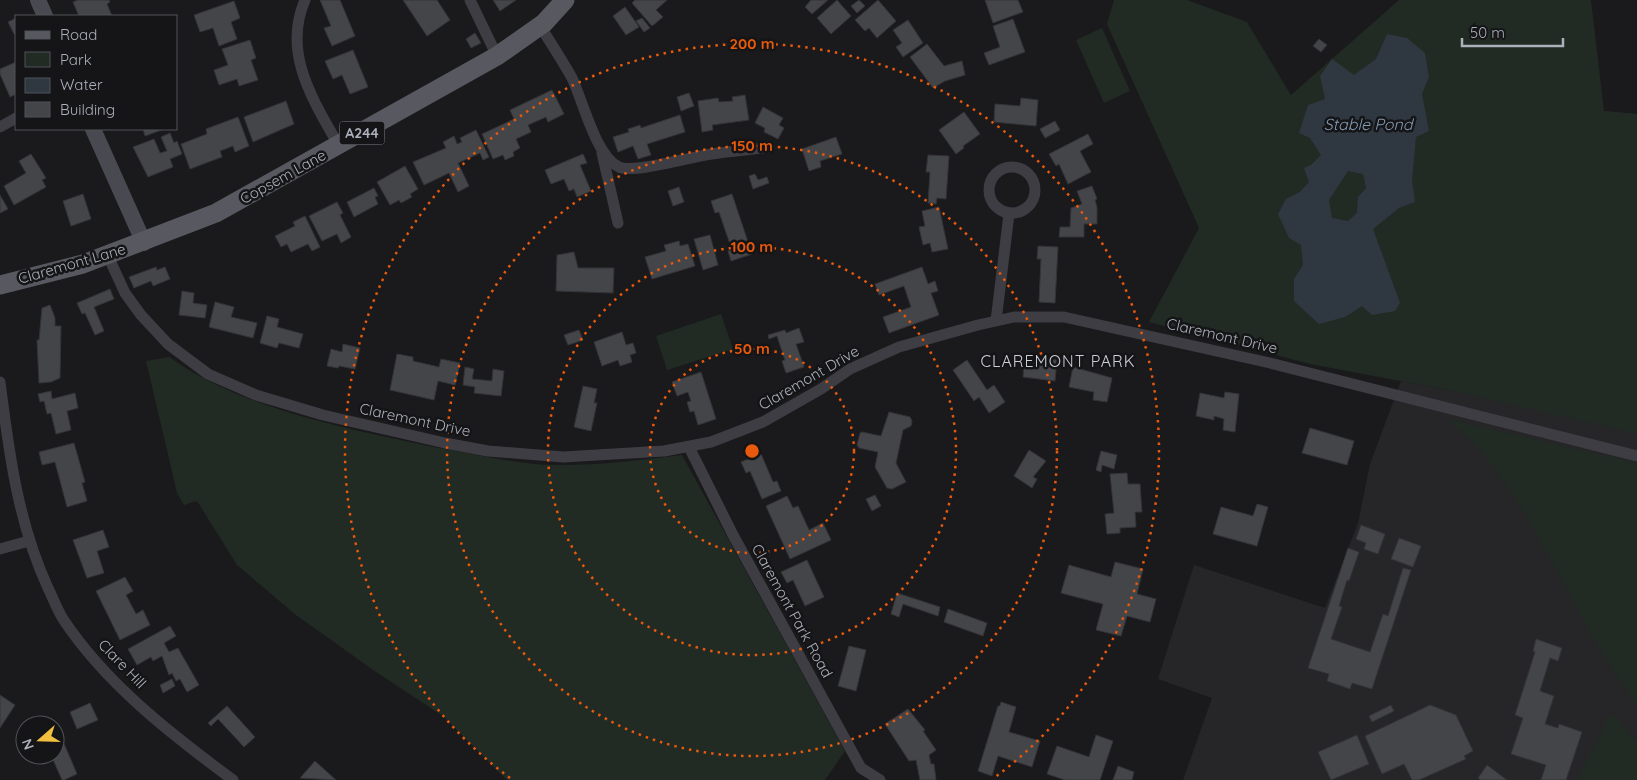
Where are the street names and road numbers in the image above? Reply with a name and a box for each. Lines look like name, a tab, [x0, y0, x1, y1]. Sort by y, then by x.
road number: A244	[340, 122, 384, 144]
street label: Copsem Lane	[236, 145, 329, 208]
street label: Claremont Lane	[16, 239, 128, 288]
street label: Claremont Drive	[1165, 314, 1279, 357]
street label: Claremont Drive	[755, 341, 862, 414]
street label: Claremont Drive	[358, 398, 472, 441]
street label: Claremont Park Road	[748, 541, 837, 681]
street label: Clare Hill	[94, 635, 150, 692]

